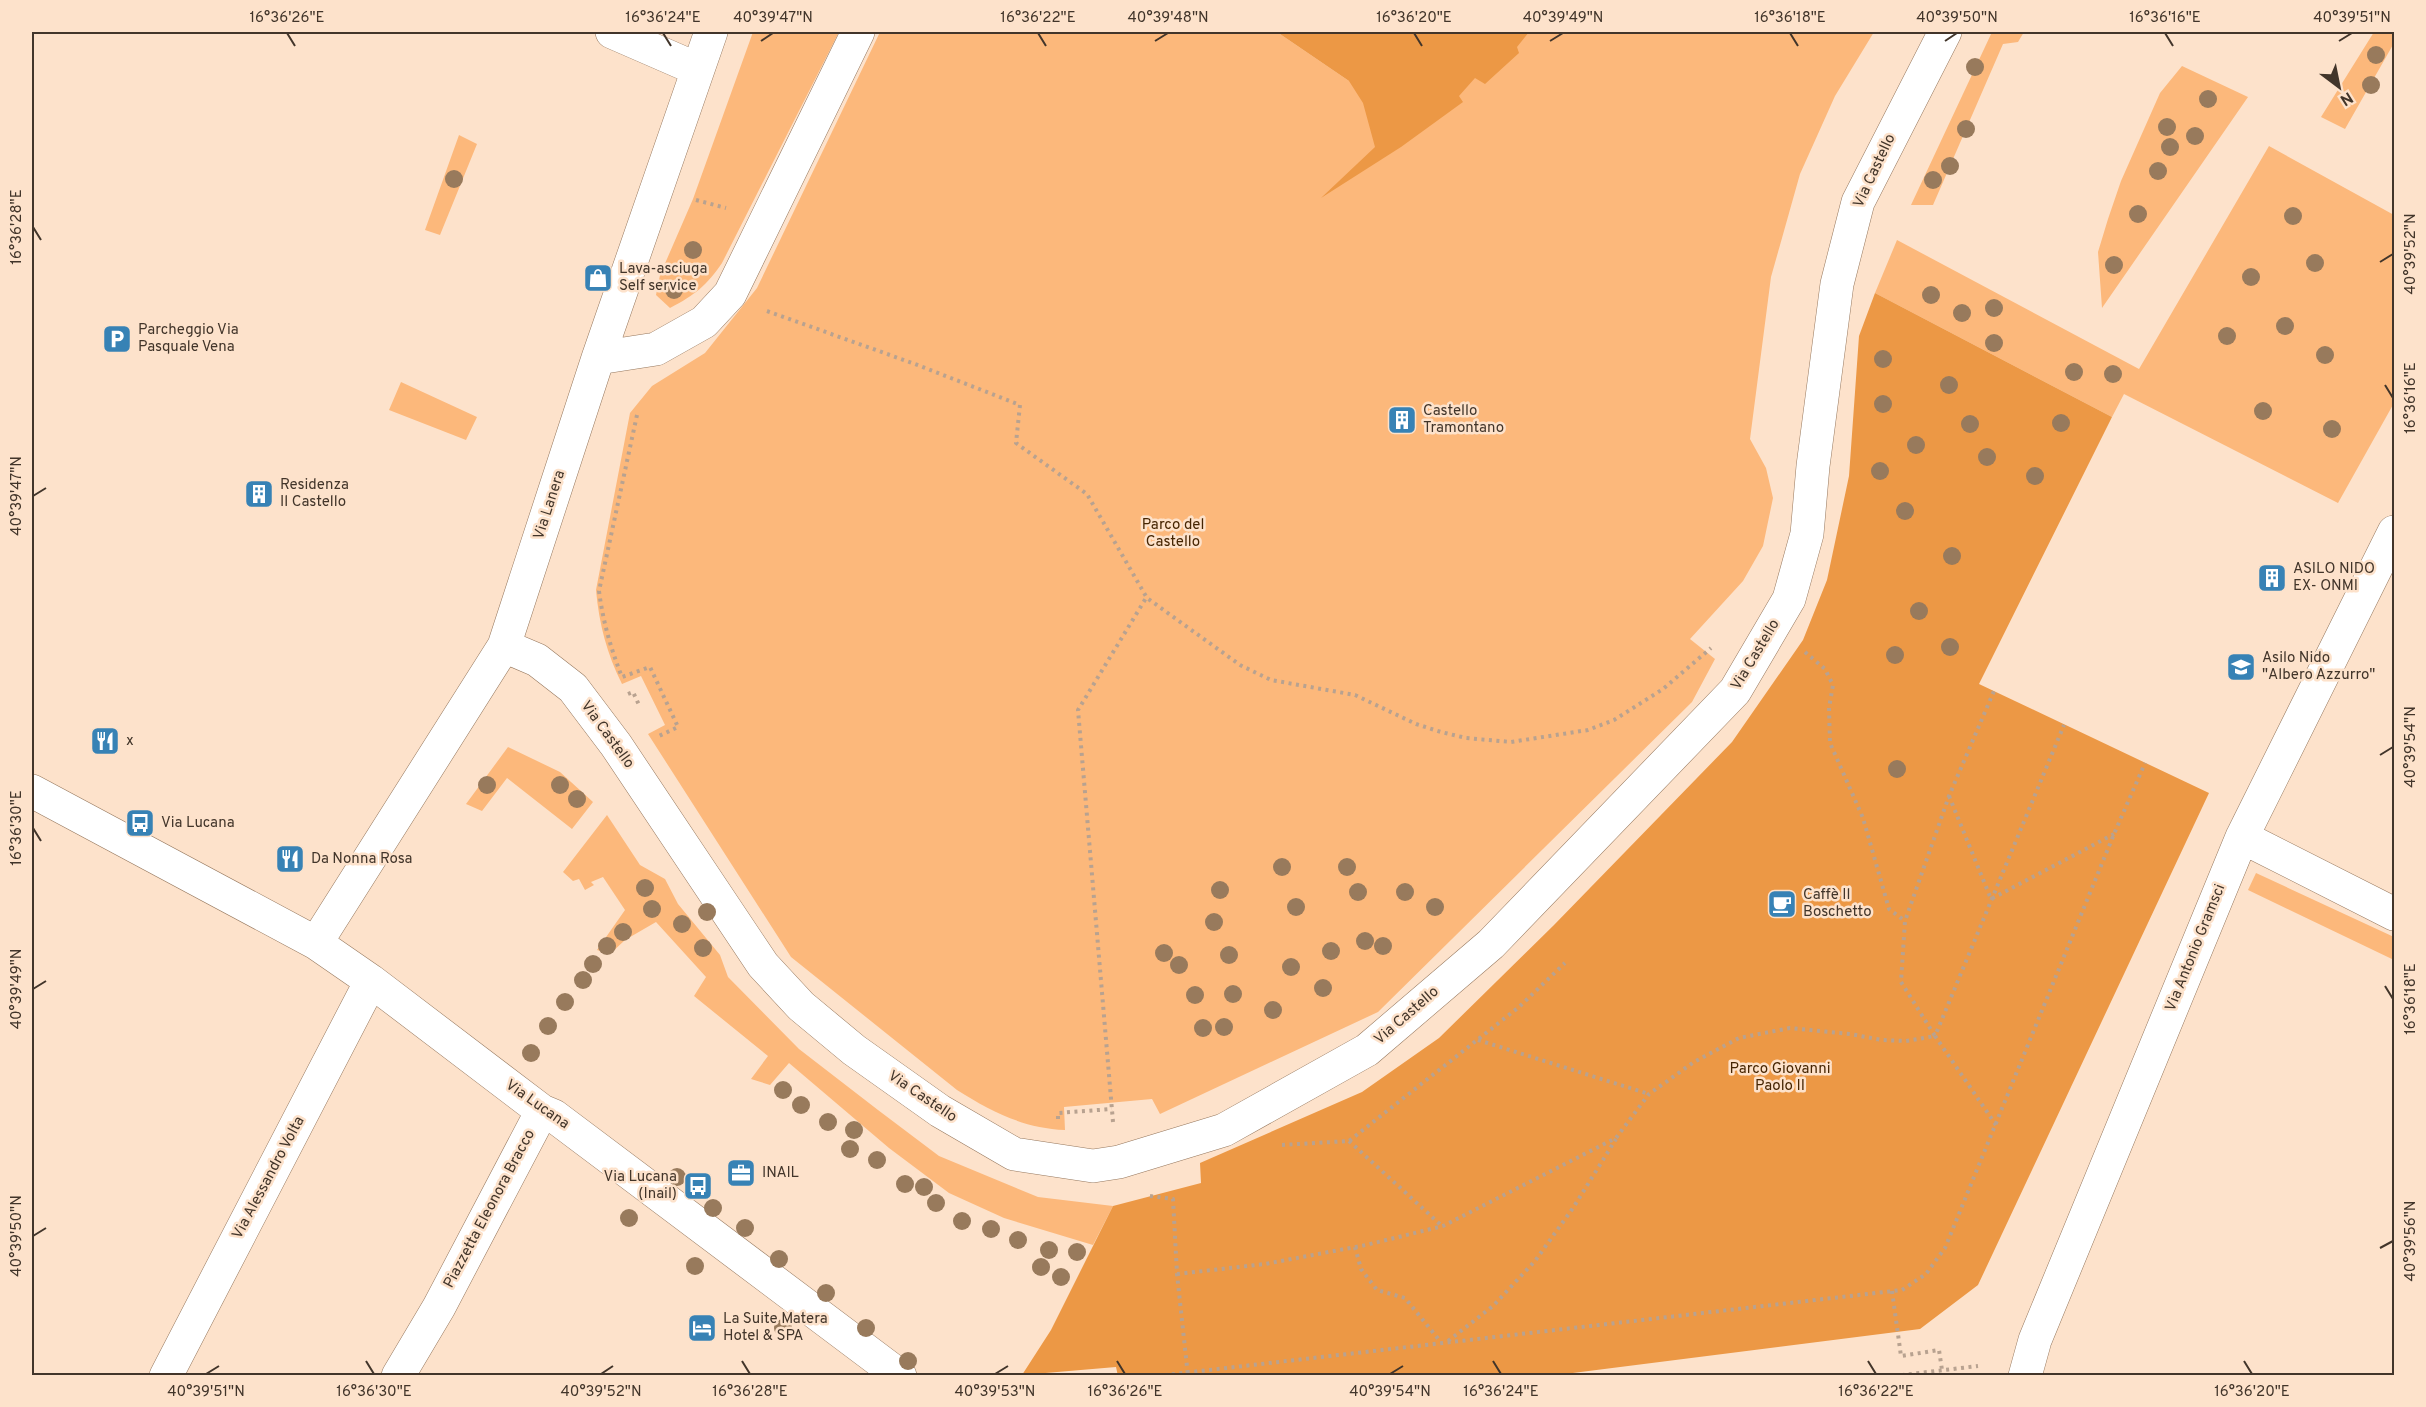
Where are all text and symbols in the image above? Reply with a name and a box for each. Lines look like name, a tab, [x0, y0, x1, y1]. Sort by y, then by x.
text: 16°36'26"E	[249, 9, 325, 28]
text: 16°36'24"E	[625, 9, 701, 28]
text: 40°39'47"N	[733, 9, 813, 28]
text: 16°36'22"E	[1000, 9, 1076, 28]
text: 40°39'48"N	[1127, 9, 1209, 28]
text: 16°36'20"E	[1376, 9, 1452, 28]
text: 40°39'49"N	[1523, 9, 1603, 28]
text: 16°36'18"E	[1754, 9, 1826, 28]
text: 40°39'50"N	[1916, 9, 1998, 28]
text: 16°36'16"E	[2129, 9, 2201, 28]
text: 40°39'51"N	[2313, 9, 2391, 28]
north arrow	[2309, 57, 2369, 117]
text: N	[2336, 86, 2356, 110]
street label: Via Castello	[1850, 131, 1900, 211]
text: 16°36'28"E	[8, 189, 27, 265]
text: 40°39'52"N	[2402, 213, 2421, 295]
place label: Lava-asciuga Self service	[619, 260, 707, 296]
shop icon: Lava-asciuga Self service	[582, 262, 614, 294]
place label: Parcheggio Via Pasquale Vena	[138, 321, 239, 357]
parking icon: Parcheggio Via Pasquale Vena	[101, 323, 133, 355]
text: 16°36'16"E	[2402, 362, 2421, 434]
place label: Castello Tramontano	[1423, 402, 1504, 438]
building icon: Castello Tramontano	[1386, 404, 1418, 436]
text: 40°39'47"N	[8, 456, 27, 536]
street label: Via Lanera	[530, 468, 570, 542]
place label: Residenza Il Castello	[280, 476, 349, 512]
building icon: Residenza Il Castello	[243, 478, 275, 510]
park label: Parco del Castello	[1142, 516, 1204, 552]
place label: ASILO NIDO EX- ONMI	[2293, 560, 2375, 596]
building icon: ASILO NIDO EX- ONMI	[2256, 562, 2288, 594]
street label: Via Castello	[1727, 616, 1785, 694]
place label: Asilo Nido "Albero Azzurro"	[2262, 649, 2375, 685]
school or university icon: Asilo Nido "Albero Azzurro"	[2225, 651, 2257, 683]
street label: Via Castello	[576, 697, 638, 773]
text: 40°39'54"N	[2402, 706, 2421, 788]
restaurant icon: x	[89, 725, 121, 757]
place label: x	[126, 732, 134, 751]
text: 16°36'30"E	[8, 790, 27, 866]
bus stop icon: Via Lucana	[124, 807, 156, 839]
place label: Via Lucana	[161, 814, 235, 833]
restaurant icon: Da Nonna Rosa	[274, 843, 306, 875]
place label: Da Nonna Rosa	[311, 850, 413, 869]
street label: Via Antonio Gramsci	[2162, 882, 2230, 1014]
place label: Caffè Il Boschetto	[1803, 886, 1872, 922]
cafe icon: Caffè Il Boschetto	[1766, 888, 1798, 920]
text: 40°39'49"N	[8, 949, 27, 1029]
text: 16°36'18"E	[2402, 963, 2421, 1035]
street label: Via Castello	[1371, 983, 1443, 1049]
park label: Parco Giovanni Paolo II	[1730, 1060, 1831, 1096]
street label: Via Castello	[884, 1067, 960, 1127]
street label: Via Lucana	[501, 1076, 573, 1134]
street label: Via Alessandro Volta	[229, 1113, 309, 1243]
street label: Piazzetta Eleonora Bracco	[440, 1126, 540, 1292]
office icon: INAIL	[725, 1157, 757, 1189]
place label: INAIL	[762, 1164, 799, 1183]
place label: Via Lucana (Inail)	[603, 1168, 677, 1204]
bus stop icon: Via Lucana (Inail)	[682, 1170, 714, 1202]
text: 40°39'50"N	[8, 1195, 27, 1277]
text: 40°39'56"N	[2402, 1201, 2421, 1281]
place label: La Suite Matera Hotel & SPA	[723, 1310, 828, 1346]
hotel icon: La Suite Matera Hotel & SPA	[686, 1312, 718, 1344]
text: 40°39'51"N	[167, 1383, 245, 1402]
text: 16°36'30"E	[336, 1383, 412, 1402]
text: 40°39'52"N	[560, 1383, 642, 1402]
text: 16°36'28"E	[712, 1383, 788, 1402]
text: 40°39'53"N	[955, 1383, 1035, 1402]
text: 16°36'26"E	[1087, 1383, 1163, 1402]
text: 40°39'54"N	[1349, 1383, 1431, 1402]
text: 16°36'24"E	[1463, 1383, 1539, 1402]
text: 16°36'22"E	[1838, 1383, 1914, 1402]
text: 16°36'20"E	[2214, 1383, 2290, 1402]

